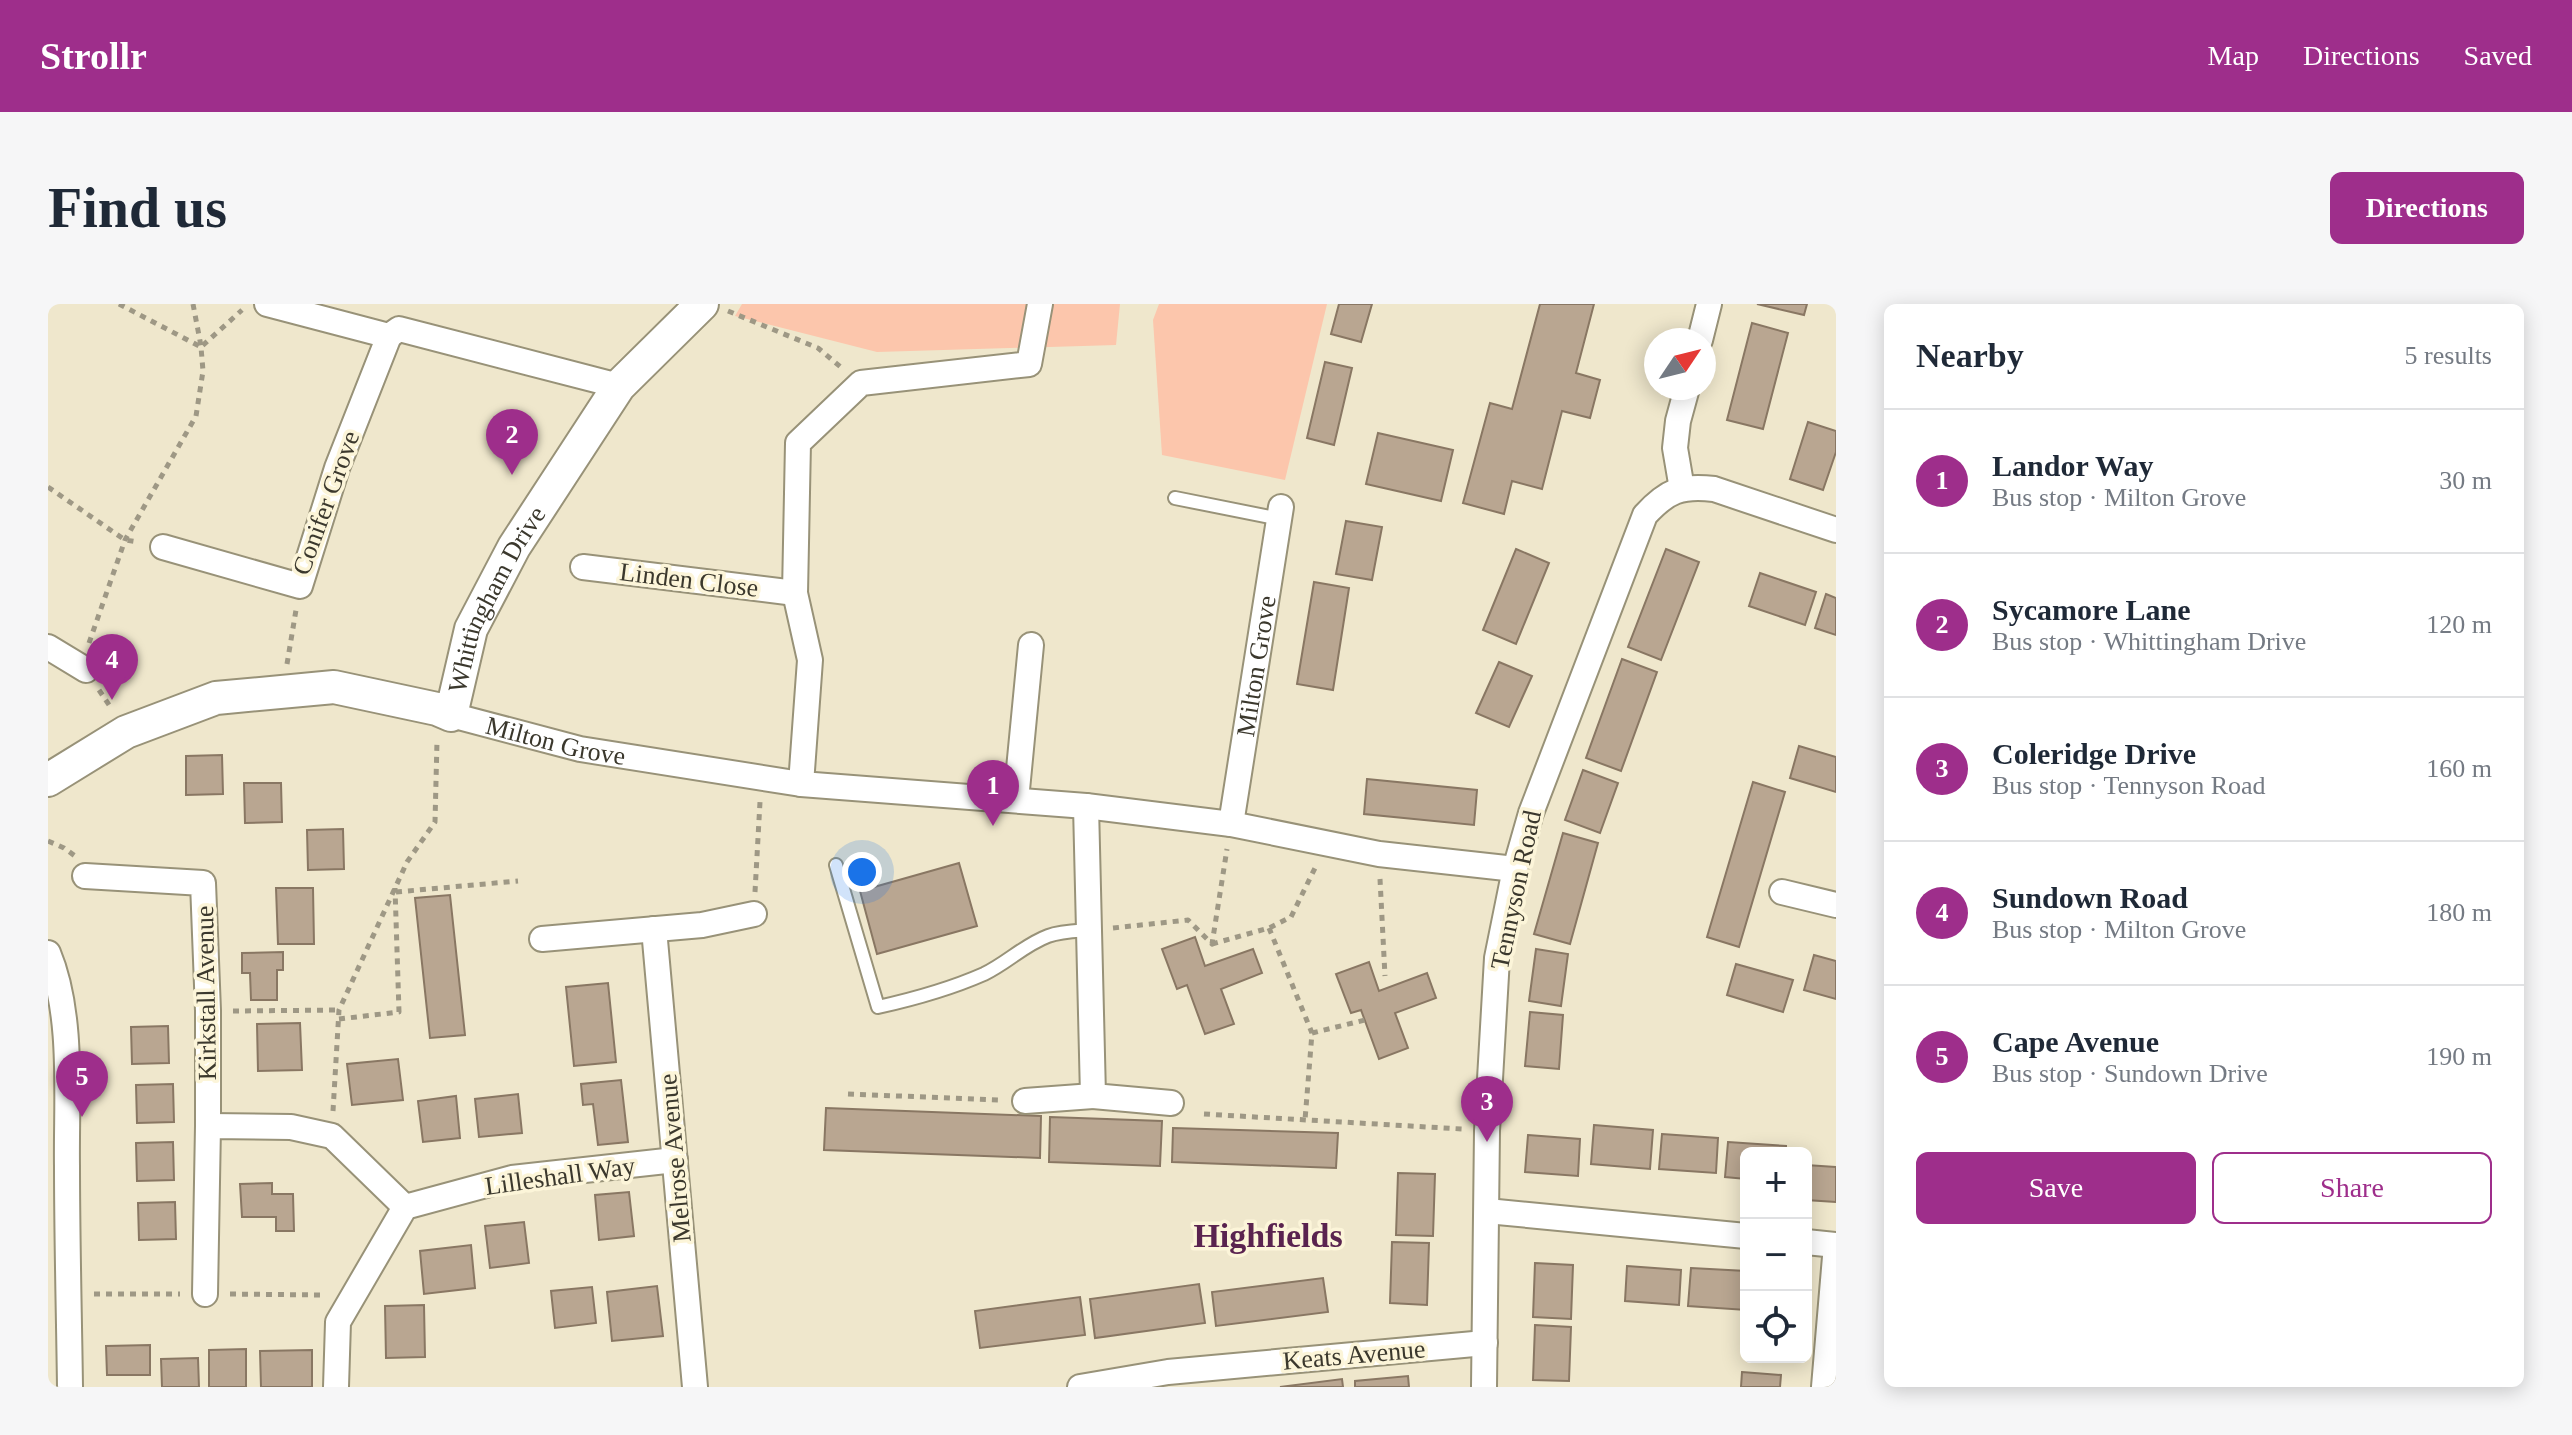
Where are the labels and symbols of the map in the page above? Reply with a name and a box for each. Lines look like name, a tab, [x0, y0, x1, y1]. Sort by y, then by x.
north arrow	[1644, 328, 1716, 400]
pin: 2	[486, 409, 538, 475]
street label: Conifer Grove	[287, 427, 365, 579]
street label: Whittingham Drive	[442, 501, 551, 695]
street label: Linden Close	[618, 557, 760, 603]
street label: Milton Grove	[1231, 593, 1281, 739]
pin: 4	[86, 634, 138, 700]
street label: Milton Grove	[483, 710, 627, 770]
pin: 1	[967, 760, 1019, 826]
street label: Tennyson Road	[1485, 808, 1547, 972]
your location	[842, 852, 882, 892]
street label: Kirkstall Avenue	[190, 905, 222, 1081]
pin: 5	[56, 1051, 108, 1117]
street label: Melrose Avenue	[653, 1072, 697, 1244]
pin: 3	[1461, 1076, 1513, 1142]
street label: Lilleshall Way	[483, 1151, 637, 1201]
district label: Highfields	[1193, 1217, 1343, 1254]
street label: Keats Avenue	[1281, 1334, 1427, 1376]

